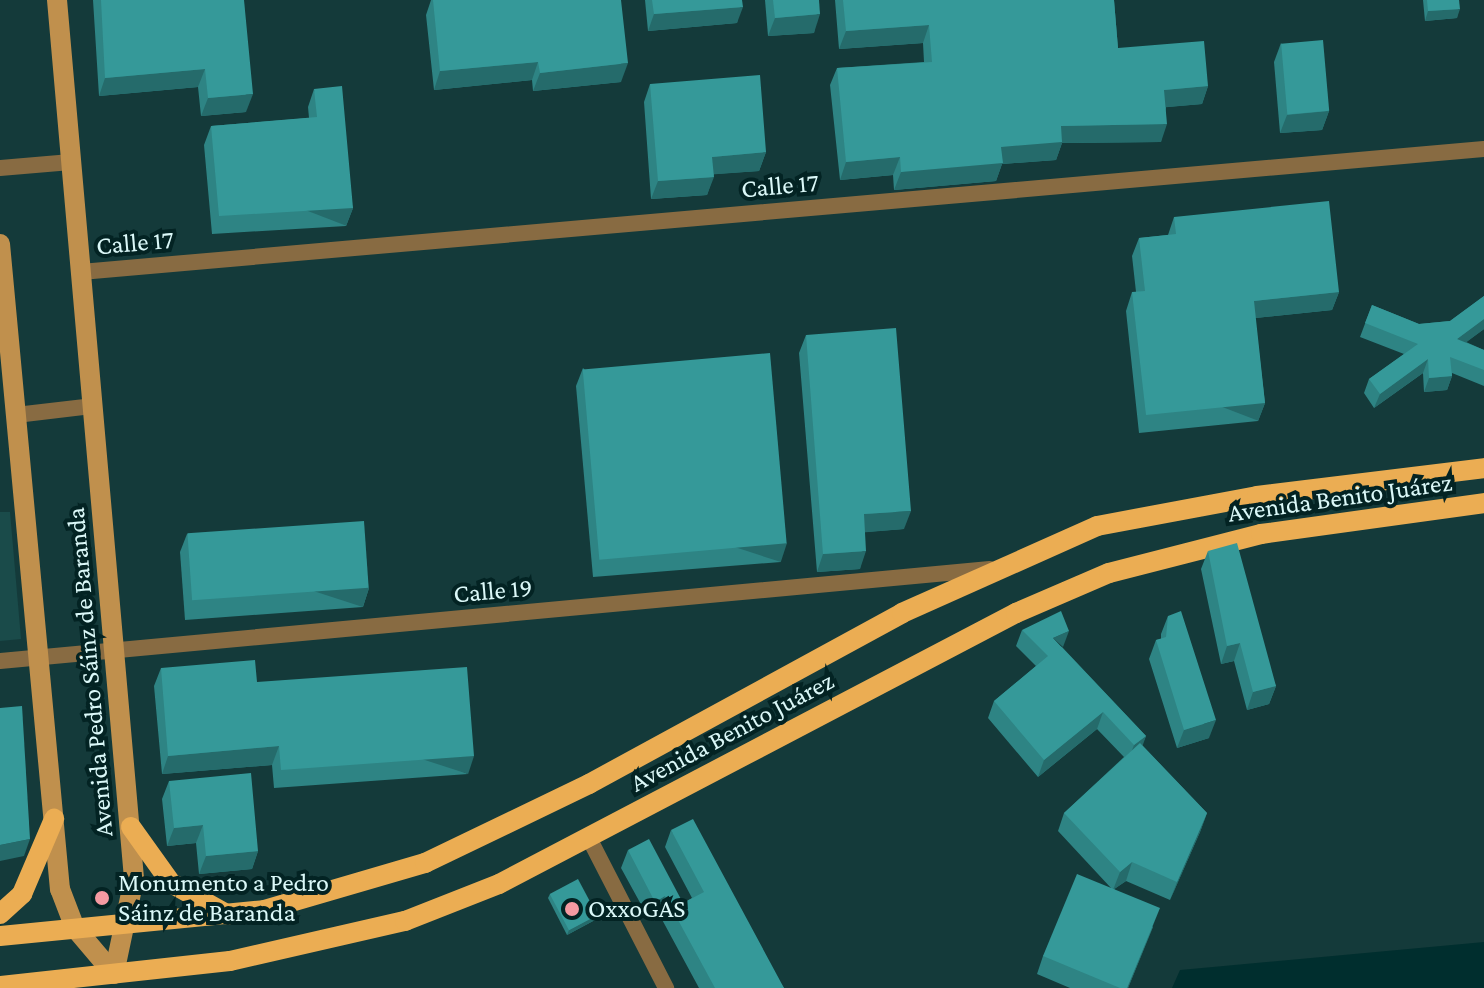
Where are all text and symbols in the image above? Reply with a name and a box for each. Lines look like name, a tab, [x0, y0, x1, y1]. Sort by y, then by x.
street label: Calle 17	[740, 167, 820, 205]
street label: Calle 17	[95, 224, 175, 262]
street label: Avenida Benito Juárez	[1226, 467, 1454, 529]
street label: Avenida Pedro Sáinz de Baranda	[60, 506, 120, 838]
street label: Calle 19	[452, 572, 534, 610]
street label: Avenida Benito Juárez	[625, 665, 839, 799]
place label: Monumento a Pedro Sáinz de Baranda	[118, 867, 329, 928]
marker: Monumento a Pedro Sáinz de Baranda	[93, 889, 111, 907]
place label: OxxoGAS	[588, 893, 686, 925]
marker: OxxoGAS	[563, 900, 581, 918]

